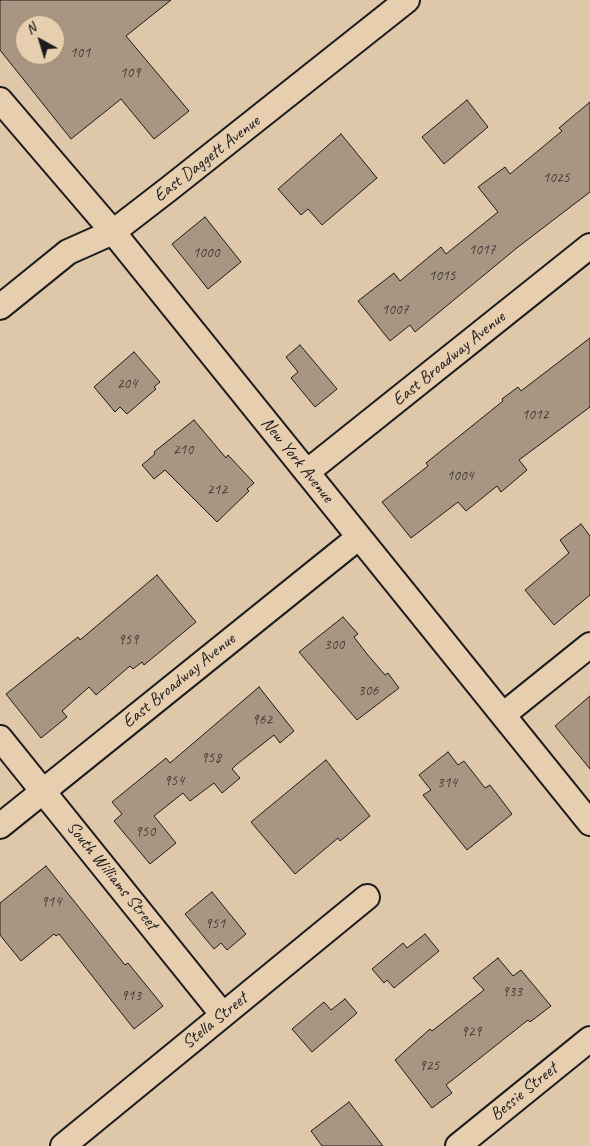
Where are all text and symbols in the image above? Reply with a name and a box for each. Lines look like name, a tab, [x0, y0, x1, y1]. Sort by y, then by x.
north arrow	[15, 15, 65, 65]
text: N	[22, 19, 40, 38]
house number: 101	[70, 44, 90, 62]
house number: 109	[120, 64, 140, 82]
street label: East Daggett Avenue	[150, 111, 264, 207]
house number: 1025	[543, 169, 569, 187]
house number: 1017	[469, 241, 495, 259]
house number: 1000	[193, 244, 219, 262]
house number: 1015	[429, 267, 455, 285]
house number: 1007	[382, 301, 408, 319]
street label: East Broadway Avenue	[388, 307, 510, 411]
house number: 204	[117, 375, 137, 393]
house number: 1012	[522, 406, 548, 424]
street label: New York Avenue	[256, 413, 338, 507]
house number: 210	[173, 441, 193, 459]
house number: 1004	[447, 467, 473, 485]
house number: 212	[207, 481, 227, 499]
street label: East Broadway Avenue	[118, 629, 240, 733]
house number: 959	[118, 631, 138, 649]
house number: 300	[324, 636, 344, 654]
house number: 306	[358, 682, 378, 700]
house number: 962	[252, 711, 272, 729]
house number: 958	[201, 749, 221, 767]
house number: 954	[164, 772, 184, 790]
house number: 314	[437, 774, 457, 792]
street label: South Williams Street	[62, 817, 162, 935]
house number: 950	[135, 823, 155, 841]
house number: 914	[41, 893, 61, 911]
house number: 951	[205, 915, 225, 933]
house number: 933	[502, 983, 522, 1001]
house number: 913	[121, 987, 141, 1005]
street label: Stella Street	[178, 988, 252, 1054]
house number: 929	[461, 1023, 481, 1041]
house number: 925	[419, 1057, 439, 1075]
street label: Bessie Street	[486, 1058, 562, 1126]

